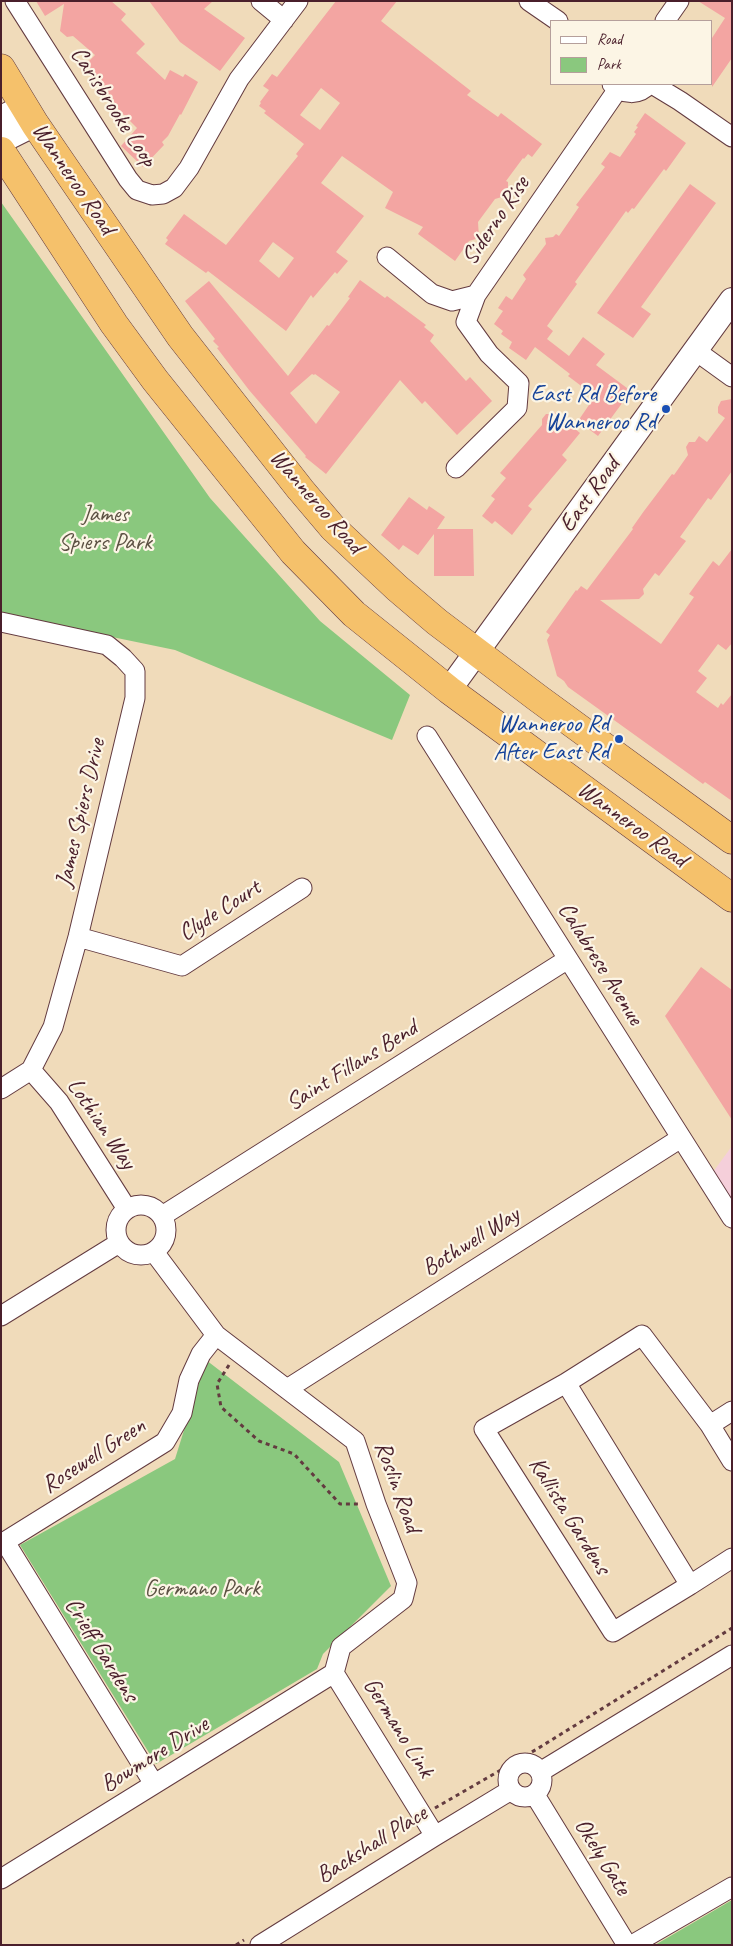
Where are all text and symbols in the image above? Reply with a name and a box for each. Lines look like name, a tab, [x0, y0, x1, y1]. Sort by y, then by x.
legend	[550, 20, 713, 85]
text: Road	[597, 30, 622, 49]
street label: Carisbrooke Loop	[63, 41, 163, 173]
text: Park	[597, 55, 621, 74]
street label: Wanneroo Road	[25, 118, 121, 240]
street label: Siderno Rise	[456, 171, 536, 271]
place label: East Rd Before Wanneroo Rd	[531, 381, 656, 437]
marker: East Rd Before Wanneroo Rd	[660, 403, 672, 415]
street label: Wanneroo Road	[263, 444, 369, 560]
street label: East Road	[553, 452, 627, 538]
park label: James Spiers Park	[58, 501, 152, 557]
place label: Wanneroo Rd After East Rd	[494, 711, 609, 767]
marker: Wanneroo Rd After East Rd	[613, 733, 625, 745]
street label: James Spiers Drive	[50, 736, 112, 890]
street label: Wanneroo Road	[571, 776, 693, 874]
street label: Clyde Court	[174, 874, 266, 948]
street label: Calabrese Avenue	[551, 897, 649, 1031]
street label: Saint Fillans Bend	[281, 1014, 423, 1118]
street label: Lothian Way	[60, 1073, 142, 1175]
street label: Bothwell Way	[417, 1201, 525, 1283]
street label: Rosewell Green	[37, 1412, 151, 1500]
street label: Roslin Road	[367, 1438, 427, 1536]
street label: Kallista Gardens	[522, 1452, 616, 1580]
park label: Germano Park	[144, 1575, 260, 1603]
street label: Crieff Gardens	[58, 1593, 144, 1707]
street label: Germano Link	[356, 1673, 440, 1783]
street label: Bowmore Drive	[96, 1711, 214, 1799]
street label: Backshall Place	[311, 1800, 433, 1890]
street label: Okely Gate	[567, 1813, 637, 1901]

